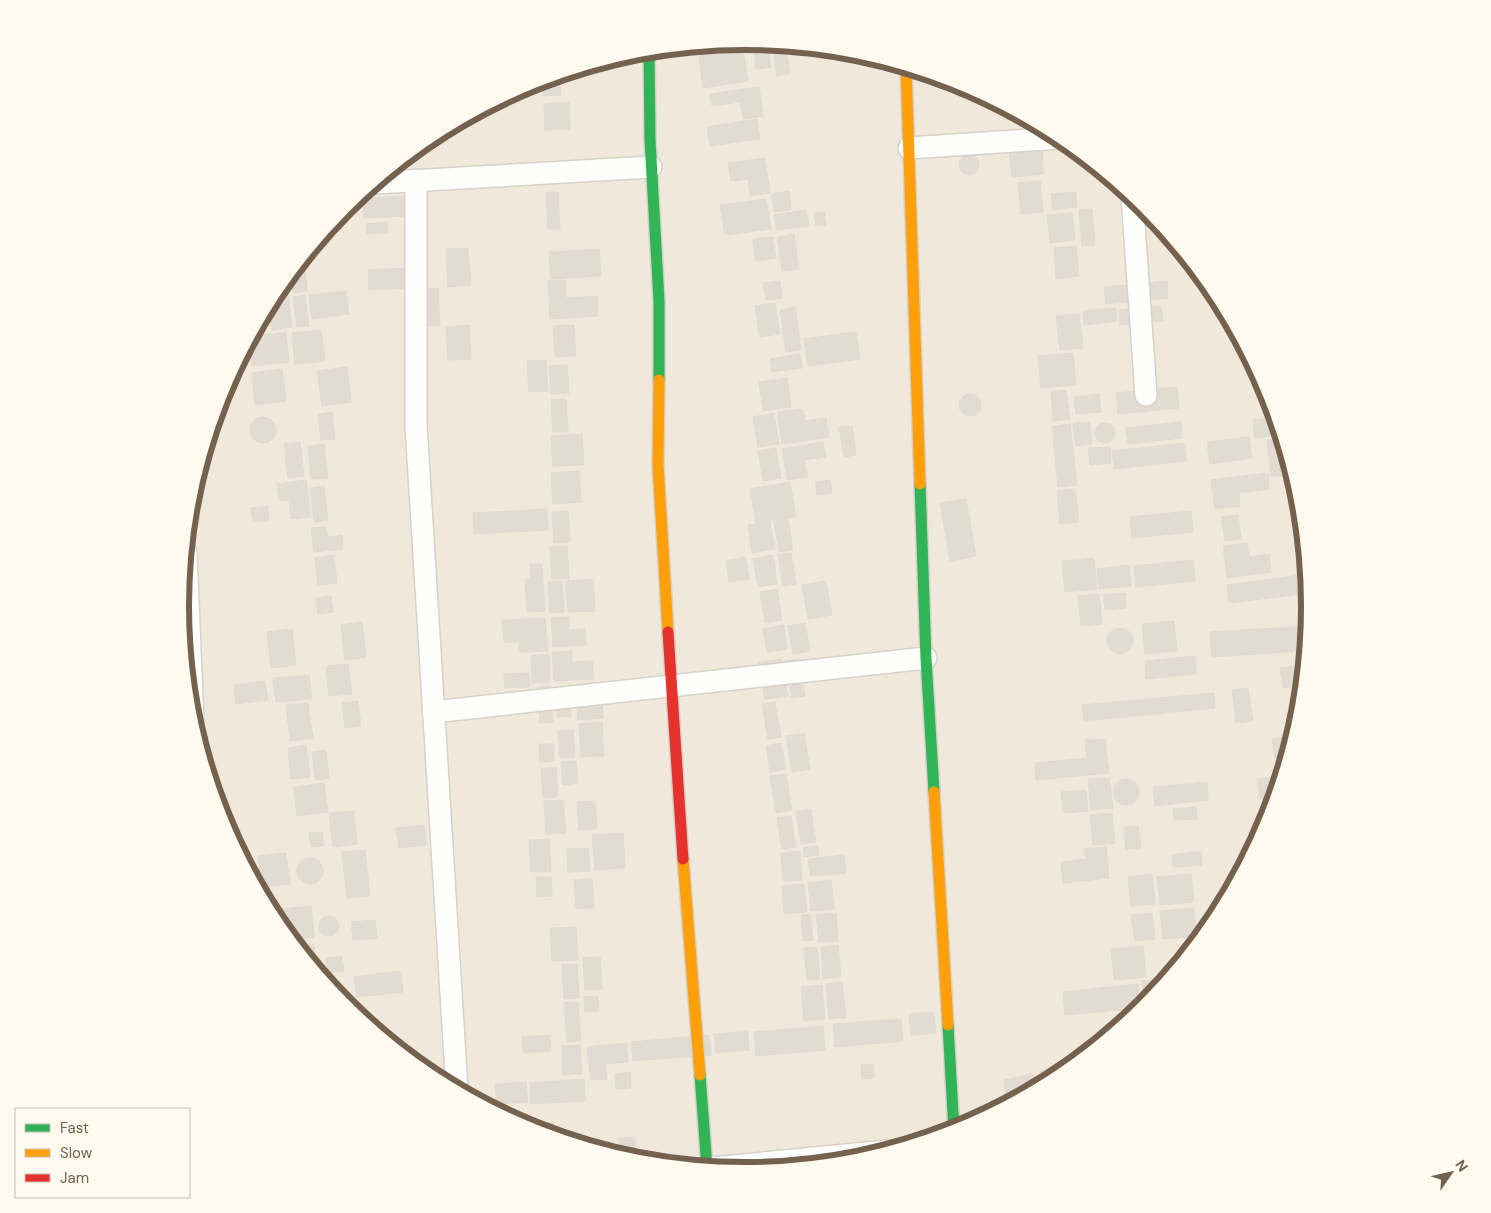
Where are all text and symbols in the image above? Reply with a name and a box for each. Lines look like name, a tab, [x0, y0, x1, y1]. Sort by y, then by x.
legend	[15, 1108, 190, 1198]
text: Fast	[60, 1118, 89, 1138]
text: Slow	[60, 1143, 93, 1163]
north arrow	[1426, 1148, 1476, 1198]
text: N	[1451, 1156, 1472, 1175]
text: Jam	[60, 1168, 89, 1188]

